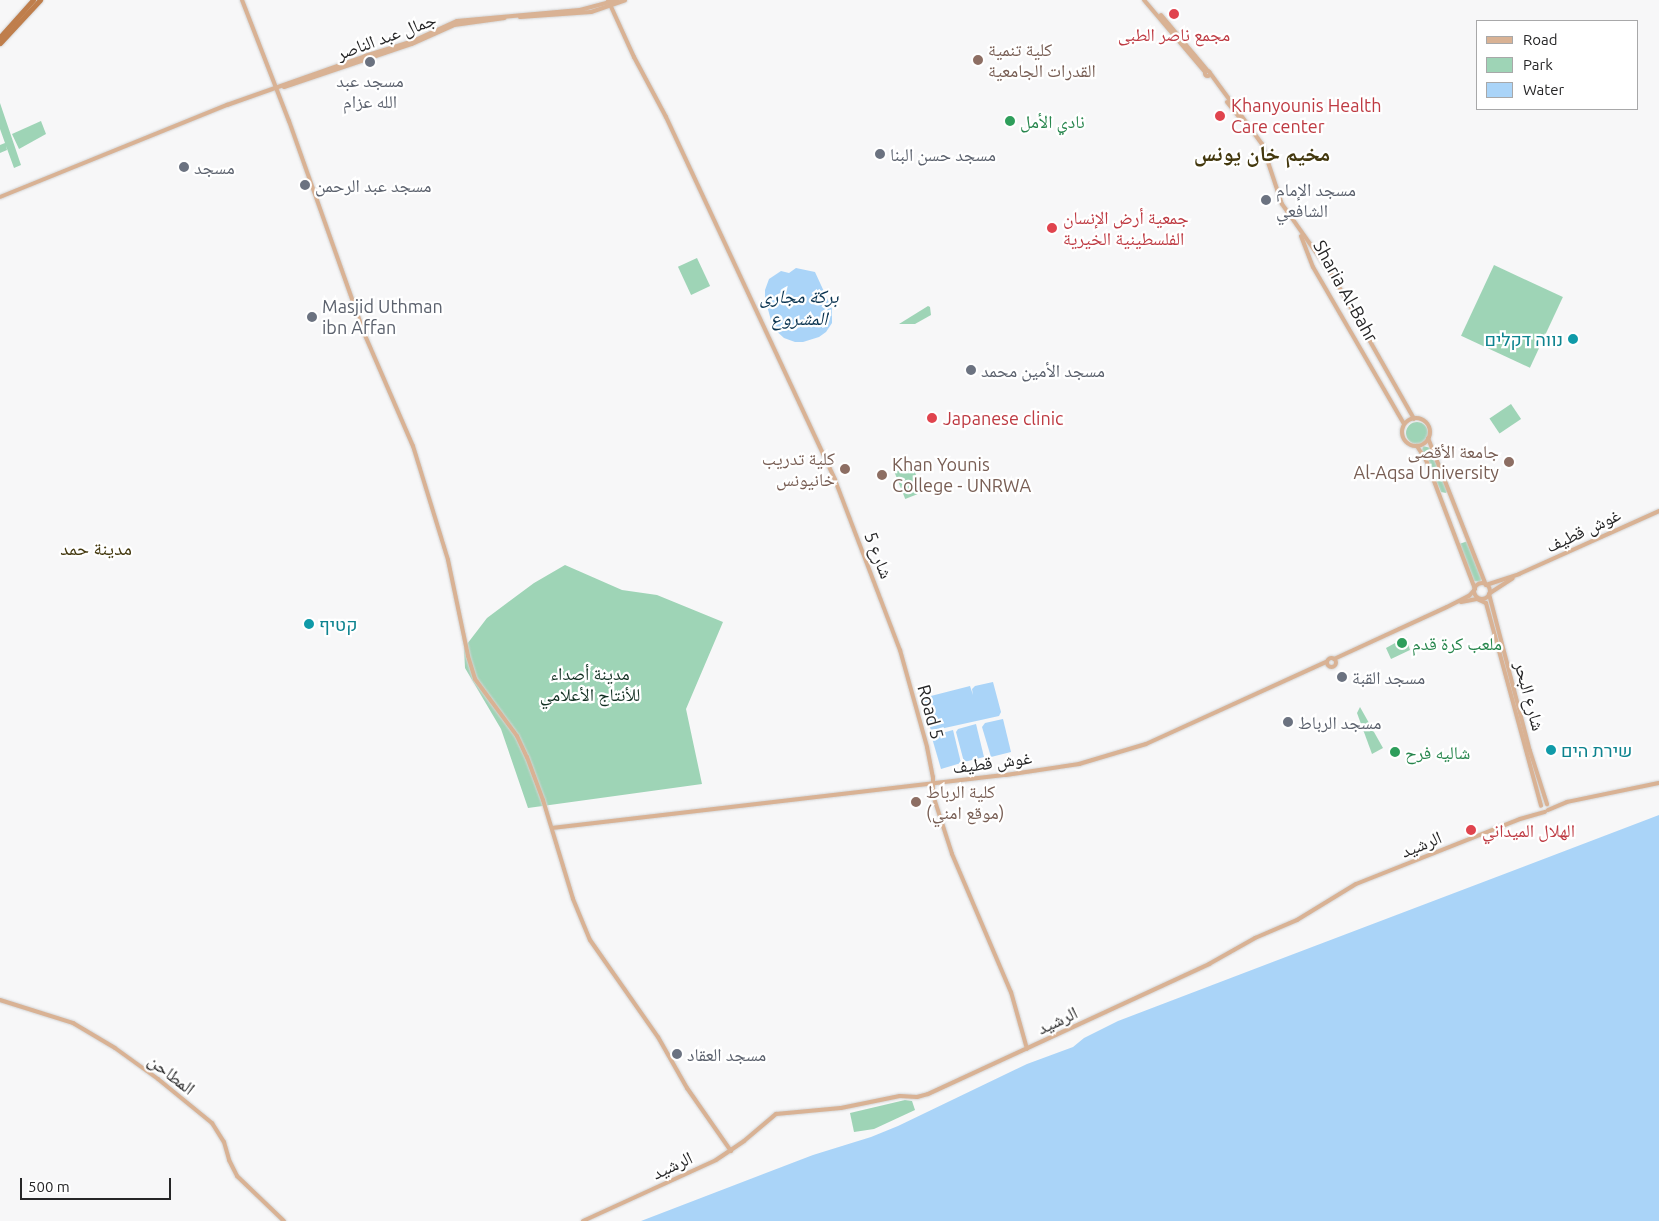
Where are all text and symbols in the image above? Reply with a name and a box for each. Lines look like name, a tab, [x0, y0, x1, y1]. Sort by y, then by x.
marker: مجمع ناصر الطبى	[1167, 7, 1181, 21]
street label: جمال عبد الناصر	[333, 8, 439, 64]
legend	[1476, 20, 1639, 110]
place label: مجمع ناصر الطبى	[1118, 23, 1230, 45]
text: Road	[1523, 31, 1558, 48]
place label: كلية تنمية القدرات الجامعية	[988, 39, 1096, 82]
marker: كلية تنمية القدرات الجامعية	[972, 54, 984, 66]
marker: مسجد عبد الله عزام	[364, 56, 376, 68]
text: Park	[1523, 56, 1553, 73]
place label: مسجد عبد الله عزام	[336, 70, 404, 112]
text: Water	[1523, 81, 1564, 98]
place label: Khanyounis Health Care center	[1231, 95, 1381, 138]
marker: Khanyounis Health Care center	[1213, 109, 1227, 123]
place label: نادي الأمل	[1020, 110, 1085, 132]
marker: نادي الأمل	[1004, 115, 1016, 127]
district label: مخيم خان يونس	[1194, 140, 1330, 166]
place label: مسجد حسن البنا	[890, 143, 996, 165]
marker: مسجد حسن البنا	[874, 148, 886, 160]
place label: مسجد	[194, 156, 235, 178]
marker: مسجد	[178, 161, 190, 173]
place label: مسجد عبد الرحمن	[315, 174, 432, 196]
marker: مسجد عبد الرحمن	[299, 179, 311, 191]
place label: مسجد الإمام الشافعي	[1276, 179, 1356, 222]
marker: مسجد الإمام الشافعي	[1260, 194, 1272, 206]
place label: جمعية أرض الإنسان الفلسطينية الخيرية	[1063, 207, 1189, 250]
marker: جمعية أرض الإنسان الفلسطينية الخيرية	[1045, 221, 1059, 235]
street label: Sharia Al-Bahr	[1309, 236, 1383, 346]
water label: بركة مجارى المشروع	[759, 286, 839, 330]
place label: Masjid Uthman ibn Affan	[322, 296, 443, 338]
marker: Masjid Uthman ibn Affan	[306, 311, 318, 323]
place label: נווה דקלים	[1484, 328, 1563, 350]
marker: נווה דקלים	[1567, 333, 1579, 345]
place label: مسجد الأمين محمد	[981, 359, 1105, 381]
marker: مسجد الأمين محمد	[965, 364, 977, 376]
place label: Japanese clinic	[943, 407, 1063, 429]
marker: Japanese clinic	[925, 411, 939, 425]
place label: جامعة الأقصى Al-Aqsa University	[1354, 441, 1499, 484]
place label: كلية تدريب خانيونس	[762, 448, 835, 490]
place label: Khan Younis College - UNRWA	[892, 454, 1031, 496]
marker: جامعة الأقصى Al-Aqsa University	[1503, 456, 1515, 468]
marker: كلية تدريب خانيونس	[839, 463, 851, 475]
marker: Khan Younis College - UNRWA	[876, 469, 888, 481]
street label: غوش قطيف	[1542, 503, 1624, 557]
street label: شارع 5	[860, 528, 898, 582]
district label: مدينة حمد	[60, 538, 132, 560]
place label: קטיף	[319, 613, 357, 635]
marker: קטיף	[303, 618, 315, 630]
place label: ملعب كرة قدم	[1412, 632, 1502, 654]
marker: ملعب كرة قدم	[1396, 637, 1408, 649]
street label: شارع البحر	[1510, 659, 1550, 733]
park label: مدينة أصداء للأنتاج الأعلامي	[540, 663, 640, 706]
place label: مسجد القبة	[1352, 666, 1425, 688]
marker: مسجد القبة	[1336, 671, 1348, 683]
street label: Road 5	[913, 682, 949, 742]
place label: مسجد الرباط	[1298, 711, 1382, 733]
marker: مسجد الرباط	[1282, 716, 1294, 728]
place label: שירת הים	[1561, 739, 1632, 761]
place label: شاليه فرح	[1405, 741, 1470, 763]
marker: שירת הים	[1545, 744, 1557, 756]
street label: غوش قطيف	[951, 746, 1033, 778]
marker: شاليه فرح	[1389, 746, 1401, 758]
place label: كلية الرباط (موقع امني)	[926, 781, 1004, 824]
marker: كلية الرباط (موقع امني)	[910, 796, 922, 808]
place label: الهلال الميداني	[1482, 819, 1575, 841]
marker: الهلال الميداني	[1464, 823, 1478, 837]
street label: الرشيد	[1397, 826, 1445, 862]
street label: الرشيد	[1033, 1001, 1081, 1039]
place label: مسجد العقاد	[687, 1043, 766, 1065]
marker: مسجد العقاد	[671, 1048, 683, 1060]
street label: المطاحن	[144, 1049, 200, 1099]
street label: الرشيد	[648, 1146, 696, 1184]
scale bar	[22, 1168, 174, 1200]
text: 500 m	[28, 1178, 70, 1195]

